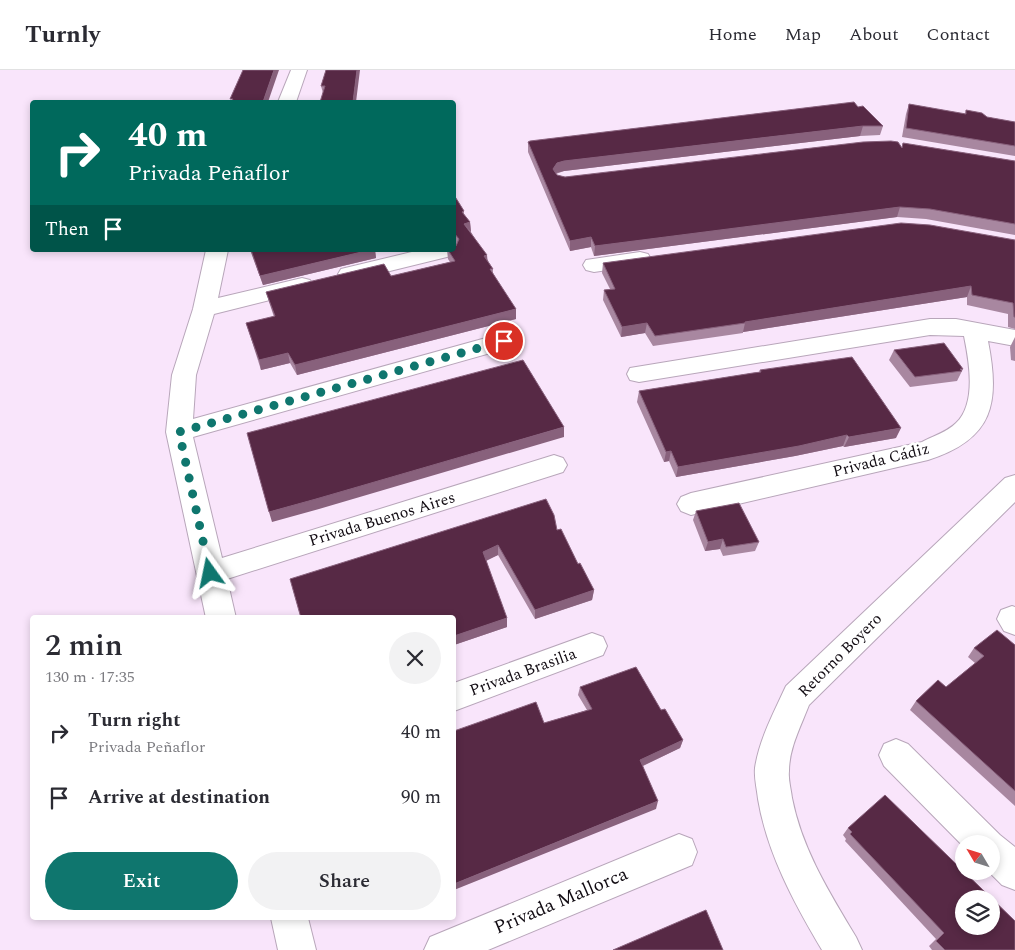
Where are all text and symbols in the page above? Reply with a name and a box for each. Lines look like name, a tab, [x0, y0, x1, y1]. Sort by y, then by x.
text: Turnly	[25, 17, 100, 53]
text: Home	[708, 21, 757, 48]
text: Map	[785, 21, 821, 48]
text: About	[849, 21, 899, 48]
text: Contact	[927, 21, 990, 48]
text: 40 m	[128, 109, 208, 162]
icon: right	[45, 120, 110, 185]
text: Privada Peñaflor	[128, 157, 289, 190]
text: Then	[45, 215, 89, 244]
icon: arrive	[99, 215, 127, 243]
pin	[483, 320, 525, 362]
icon: arrive	[490, 327, 518, 355]
street label: Privada Cádiz	[830, 436, 932, 484]
street label: Privada Buenos Aires	[306, 485, 458, 553]
position arrow	[183, 546, 235, 598]
street label: Retorno Boyero	[792, 607, 888, 703]
text: 2 min	[45, 623, 123, 669]
button: close	[389, 632, 441, 684]
street label: Privada Brasilia	[466, 642, 580, 702]
text: 130 m · 17:35	[45, 665, 135, 689]
text: Turn right	[88, 706, 181, 735]
text: 40 m	[401, 718, 441, 747]
icon: right	[45, 719, 73, 747]
text: Privada Peñaflor	[88, 735, 205, 759]
text: Arrive at destination	[88, 783, 270, 812]
text: 90 m	[401, 783, 441, 812]
icon: arrive	[45, 784, 73, 812]
north arrow	[955, 835, 1000, 880]
map controls	[955, 835, 1000, 935]
button: Exit	[45, 852, 238, 910]
button: Share	[248, 852, 441, 910]
street label: Privada Mallorca	[489, 859, 633, 942]
button: layers	[955, 890, 1000, 935]

